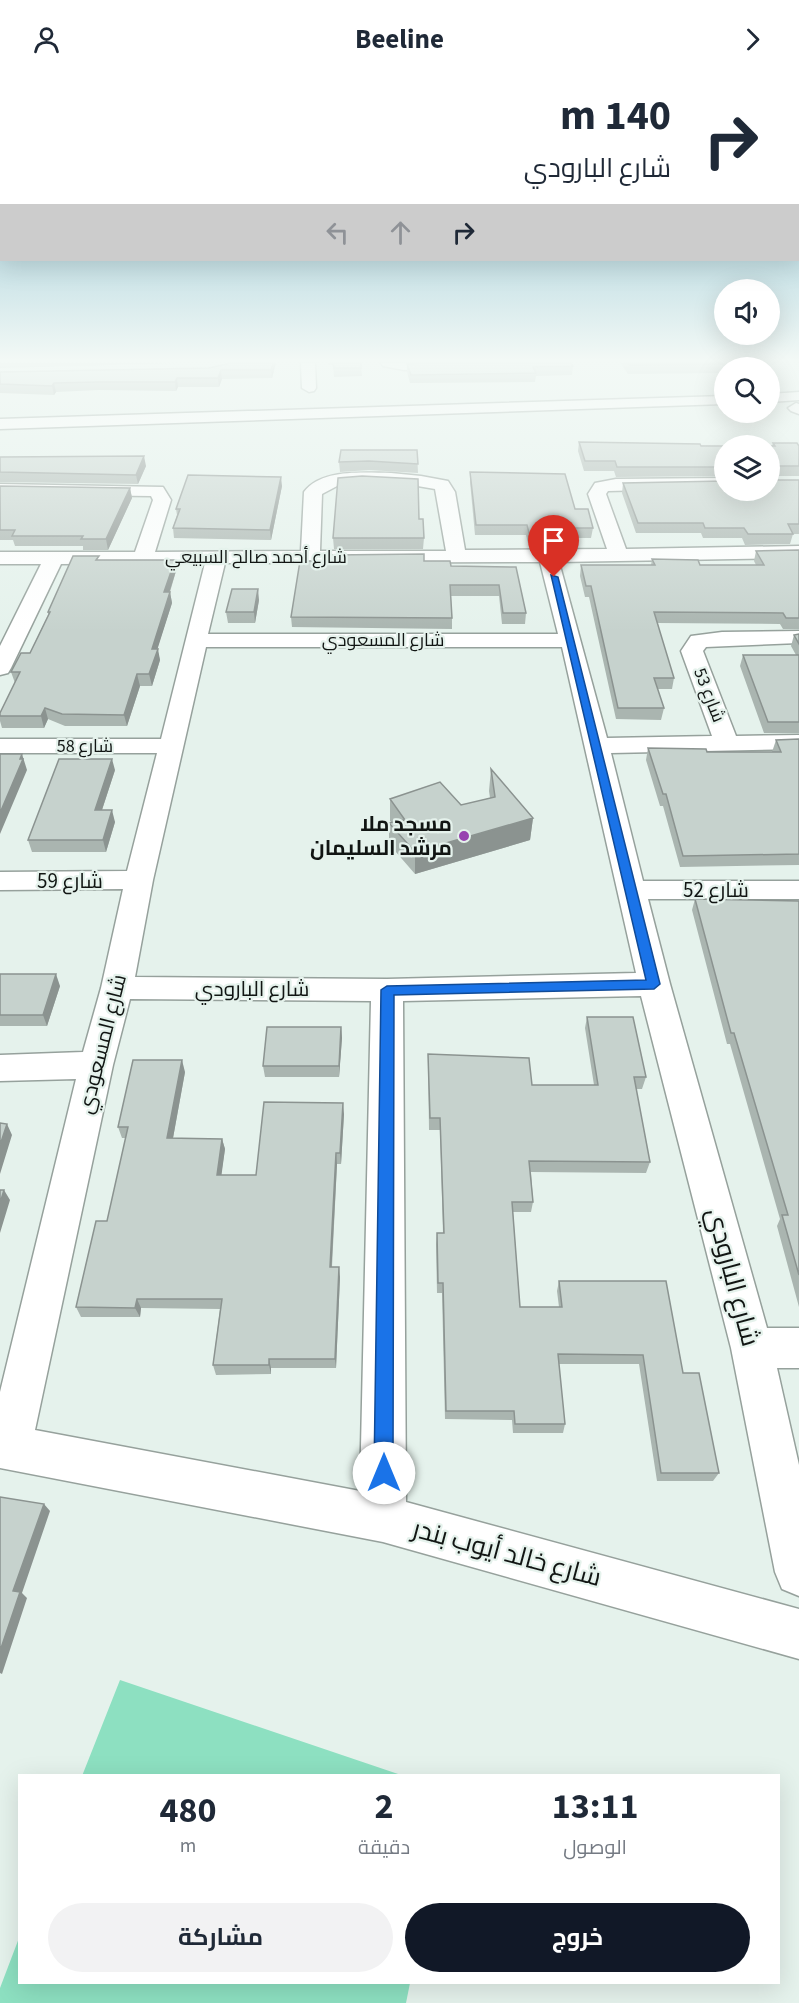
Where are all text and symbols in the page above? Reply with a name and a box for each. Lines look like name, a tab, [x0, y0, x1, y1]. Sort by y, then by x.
text: Beeline	[355, 20, 444, 59]
icon: person	[30, 23, 63, 56]
icon: forward	[736, 23, 769, 56]
text: 140 m	[560, 86, 671, 146]
icon: right	[692, 102, 770, 180]
text: شارع البارودي	[524, 149, 671, 188]
icon: left	[321, 216, 354, 249]
icon: ahead	[384, 216, 417, 249]
icon: right	[447, 216, 480, 249]
map controls	[714, 279, 780, 501]
button: sound	[714, 279, 780, 345]
button: search	[714, 357, 780, 423]
button: layers	[714, 435, 780, 501]
pin	[528, 515, 579, 577]
icon: arrive	[537, 524, 570, 557]
street label: شارع أحمد صالح السبيعي	[165, 545, 347, 571]
street label: شارع المسعودي	[322, 628, 444, 654]
street label: شارع 53	[687, 664, 731, 726]
street label: شارع 58	[57, 734, 113, 759]
place label: مسجد ملا مرشد السليمان	[310, 809, 452, 863]
marker: مسجد ملا مرشد السليمان	[457, 829, 471, 843]
street label: شارع 59	[37, 866, 103, 896]
street label: شارع 52	[683, 875, 749, 905]
street label: شارع المسعودي	[70, 971, 135, 1117]
street label: شارع البارودي	[195, 974, 309, 1005]
street label: شارع البارودي	[696, 1204, 769, 1351]
position arrow	[352, 1441, 416, 1505]
street label: شارع خالد أيوب بندر	[407, 1510, 605, 1596]
text: 2	[375, 1781, 394, 1832]
text: 13:11	[552, 1781, 638, 1832]
text: 480	[160, 1785, 217, 1836]
text: m	[180, 1832, 196, 1860]
text: دقيقة	[358, 1834, 410, 1862]
text: الوصول	[563, 1834, 627, 1862]
button: مشاركة	[48, 1903, 393, 1972]
button: خروج	[405, 1903, 750, 1972]

